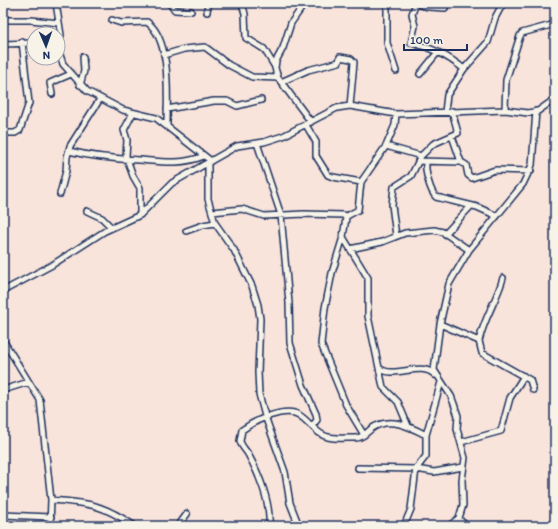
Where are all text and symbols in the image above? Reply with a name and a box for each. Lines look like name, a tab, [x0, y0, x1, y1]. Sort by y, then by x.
north arrow	[26, 26, 66, 66]
scale bar	[404, 26, 467, 52]
text: 100 m	[410, 33, 443, 47]
text: N	[42, 49, 50, 62]

